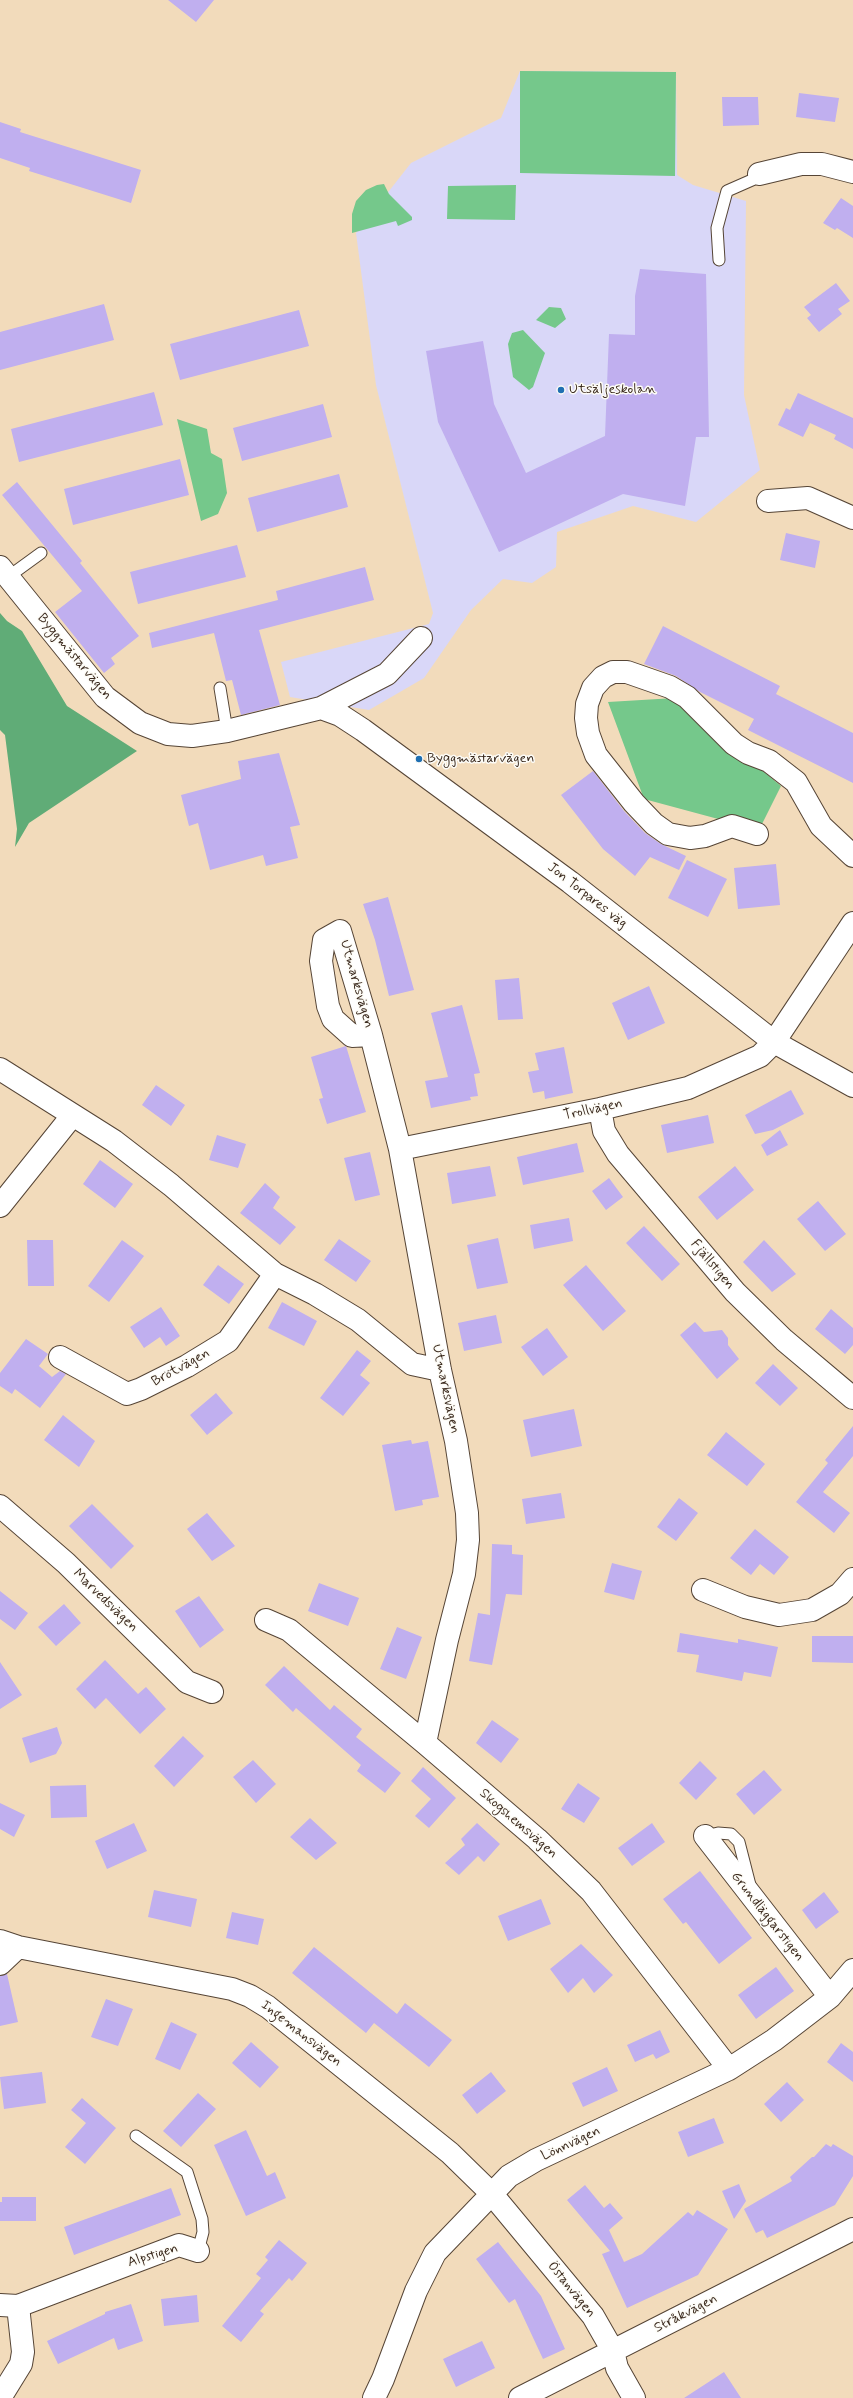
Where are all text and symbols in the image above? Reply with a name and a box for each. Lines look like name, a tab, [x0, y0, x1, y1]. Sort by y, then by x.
place label: Utsäljeskolan	[569, 382, 656, 398]
marker: Utsäljeskolan	[556, 385, 566, 395]
street label: Byggmästarvägen	[33, 610, 115, 704]
place label: Byggmästarvägen	[427, 751, 534, 767]
marker: Byggmästarvägen	[414, 754, 424, 764]
street label: Jon Torpares väg	[544, 860, 630, 932]
street label: Utmarksvägen	[335, 938, 377, 1030]
street label: Trollvägen	[562, 1096, 624, 1124]
street label: Fjällstigen	[686, 1237, 738, 1293]
street label: Utmarksvägen	[427, 1343, 463, 1435]
street label: Brötvägen	[149, 1345, 213, 1391]
street label: Marvedsvägen	[69, 1566, 141, 1636]
street label: Skogshemsvägen	[475, 1785, 561, 1863]
street label: Grundläggarstigen	[727, 1869, 807, 1965]
street label: Ingemansvägen	[257, 1997, 345, 2071]
street label: Lönnvägen	[539, 2123, 603, 2165]
street label: Alpstigen	[126, 2240, 180, 2272]
street label: Östanvägen	[543, 2259, 599, 2321]
street label: Stråkvägen	[652, 2291, 720, 2337]

